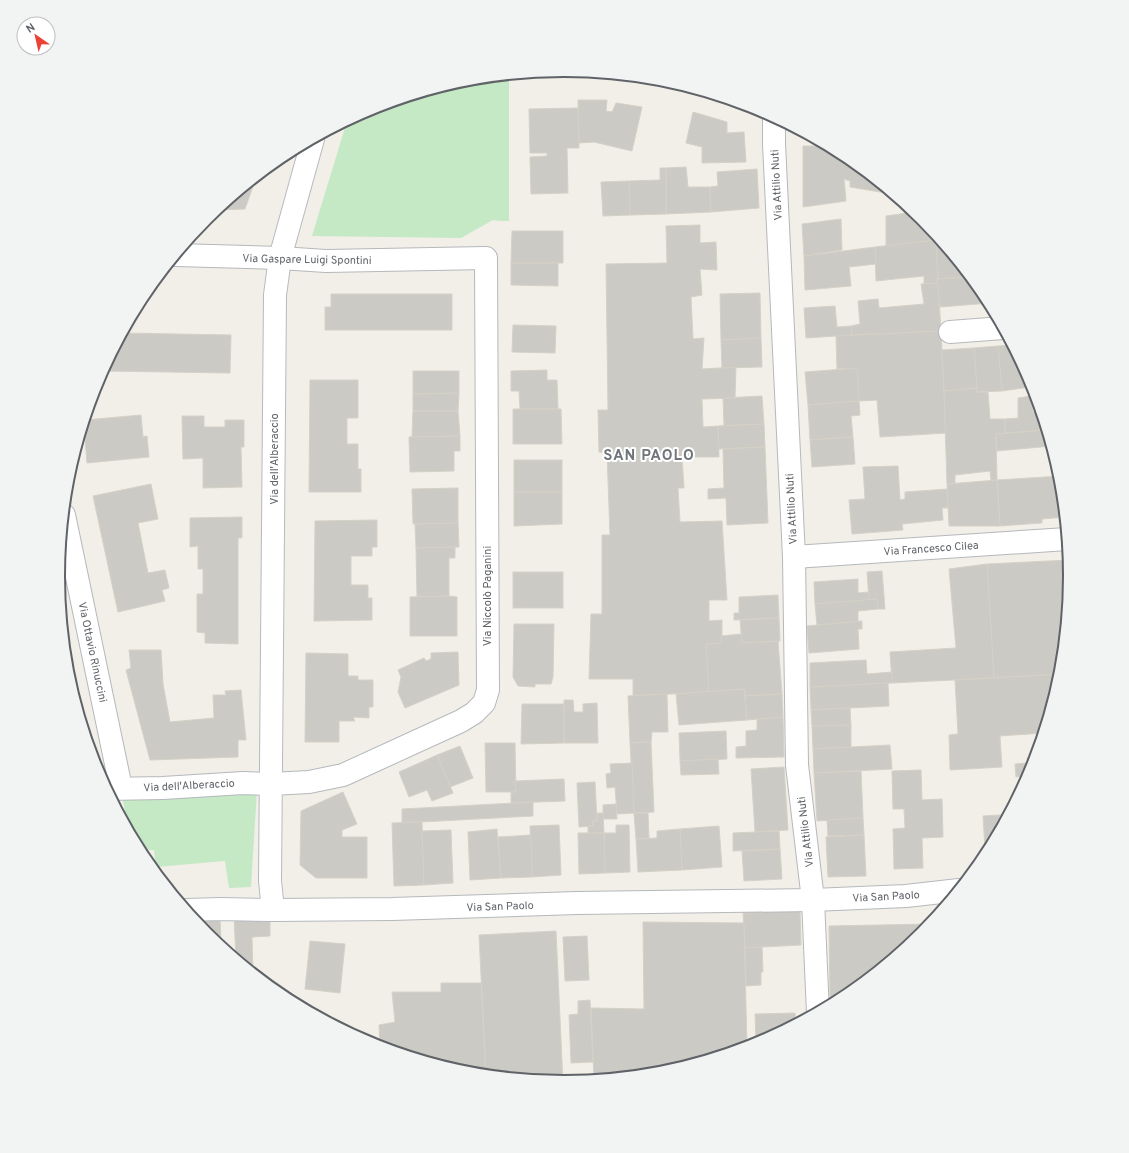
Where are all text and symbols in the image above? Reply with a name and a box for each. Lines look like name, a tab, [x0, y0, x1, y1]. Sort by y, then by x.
north arrow	[16, 16, 56, 56]
text: N	[24, 21, 38, 37]
street label: Via Attilio Nuti	[768, 149, 786, 221]
street label: Via Gaspare Luigi Spontini	[242, 252, 372, 268]
street label: Via dell'Alberaccio	[268, 413, 282, 505]
district label: SAN PAOLO	[603, 447, 695, 466]
street label: Via Attilio Nuti	[783, 473, 801, 545]
street label: Via Francesco Cilea	[883, 539, 979, 559]
street label: Via Niccolò Paganini	[481, 546, 495, 646]
street label: Via Ottavio Rinuccini	[75, 601, 110, 704]
street label: Via dell'Alberaccio	[143, 777, 235, 795]
street label: Via Attilio Nuti	[795, 796, 817, 868]
street label: Via San Paolo	[852, 888, 920, 906]
street label: Via San Paolo	[466, 899, 534, 915]

